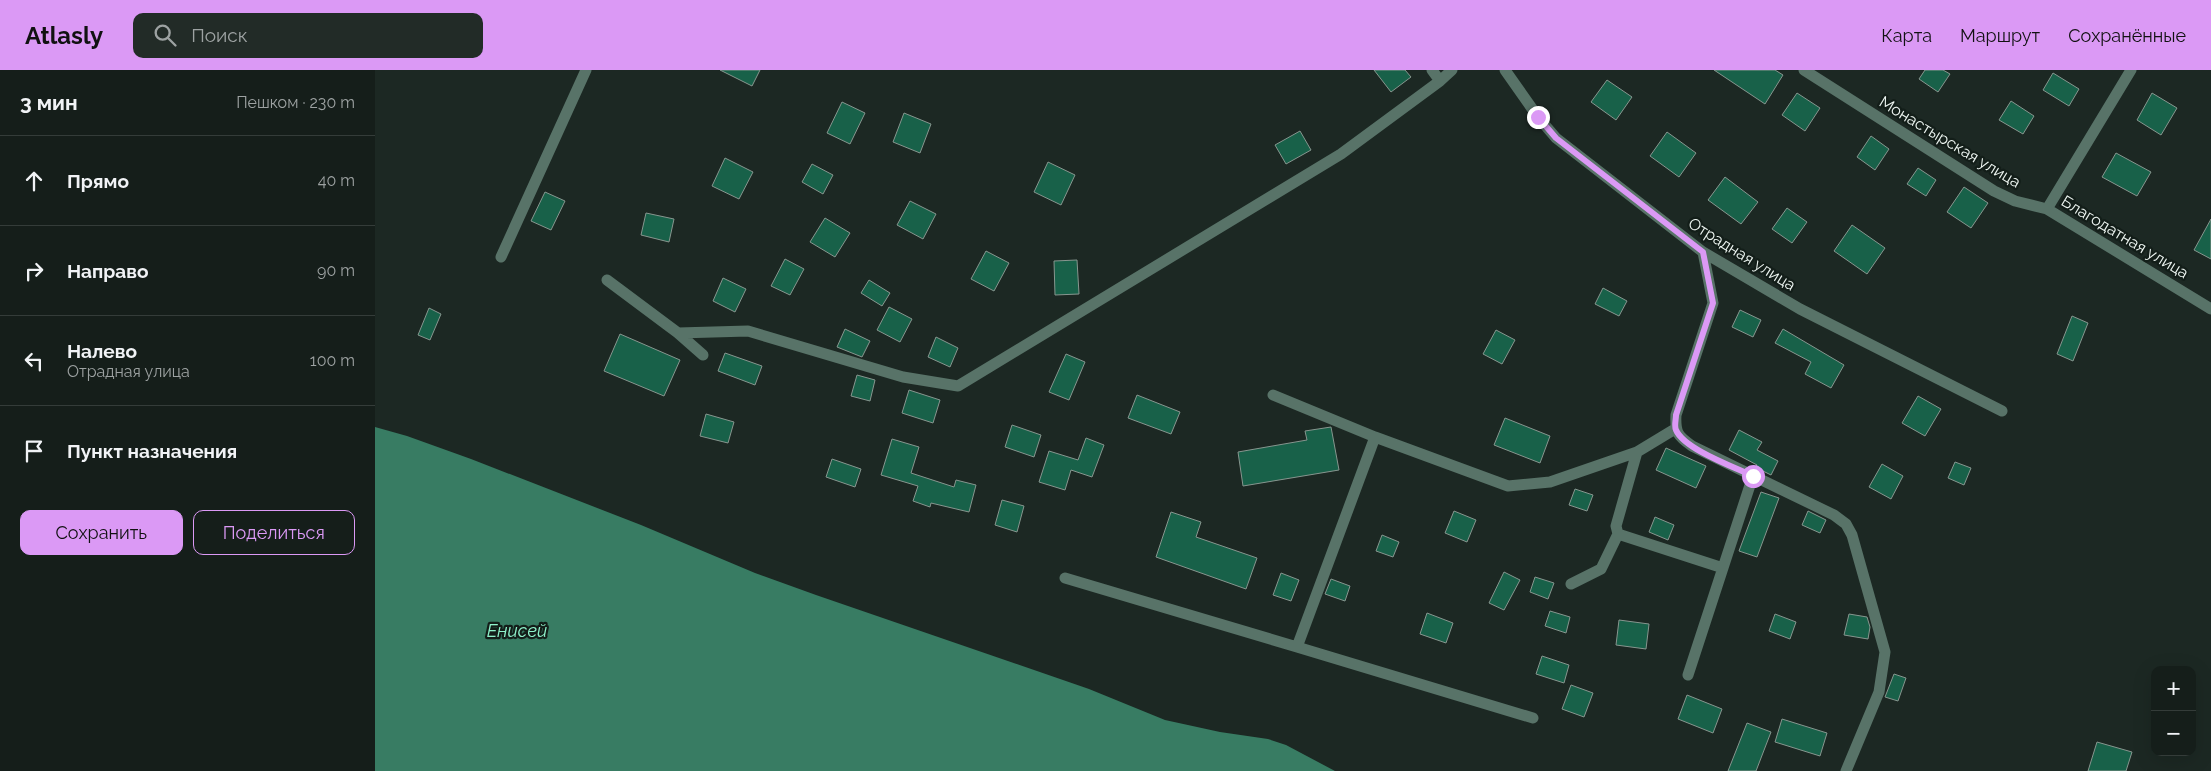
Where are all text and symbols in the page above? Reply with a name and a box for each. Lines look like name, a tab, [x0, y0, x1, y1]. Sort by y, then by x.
search box	[133, 13, 483, 58]
text: Atlasly	[25, 21, 103, 50]
icon: search	[151, 21, 179, 49]
text: Поиск	[191, 24, 248, 46]
text: Карта	[1881, 25, 1932, 46]
text: Маршрут	[1960, 25, 2040, 46]
text: Сохранённые	[2068, 25, 2186, 46]
text: 3 мин	[20, 90, 78, 115]
street label: Монастырская улица	[1876, 92, 2024, 192]
text: Пешком · 230 m	[236, 93, 355, 112]
route end	[1527, 106, 1550, 129]
icon: ahead	[20, 167, 48, 195]
text: Прямо	[67, 170, 129, 192]
text: 40 m	[318, 171, 355, 190]
street label: Благодатная улица	[2058, 192, 2192, 282]
street label: Отрадная улица	[1685, 213, 1799, 295]
icon: right	[20, 257, 48, 285]
text: Направо	[67, 260, 148, 282]
text: 90 m	[317, 261, 355, 280]
text: Налево	[67, 340, 137, 362]
icon: left	[20, 347, 48, 375]
text: 100 m	[310, 351, 355, 370]
text: Отрадная улица	[67, 362, 190, 381]
icon: arrive	[20, 437, 48, 465]
text: Пункт назначения	[67, 440, 237, 462]
route start	[1742, 465, 1765, 488]
button: Сохранить	[20, 510, 183, 555]
button: Поделиться	[193, 510, 355, 555]
water label: Енисей	[487, 620, 547, 641]
map controls	[2151, 666, 2196, 756]
button: +	[2151, 666, 2196, 711]
button: −	[2151, 711, 2196, 756]

